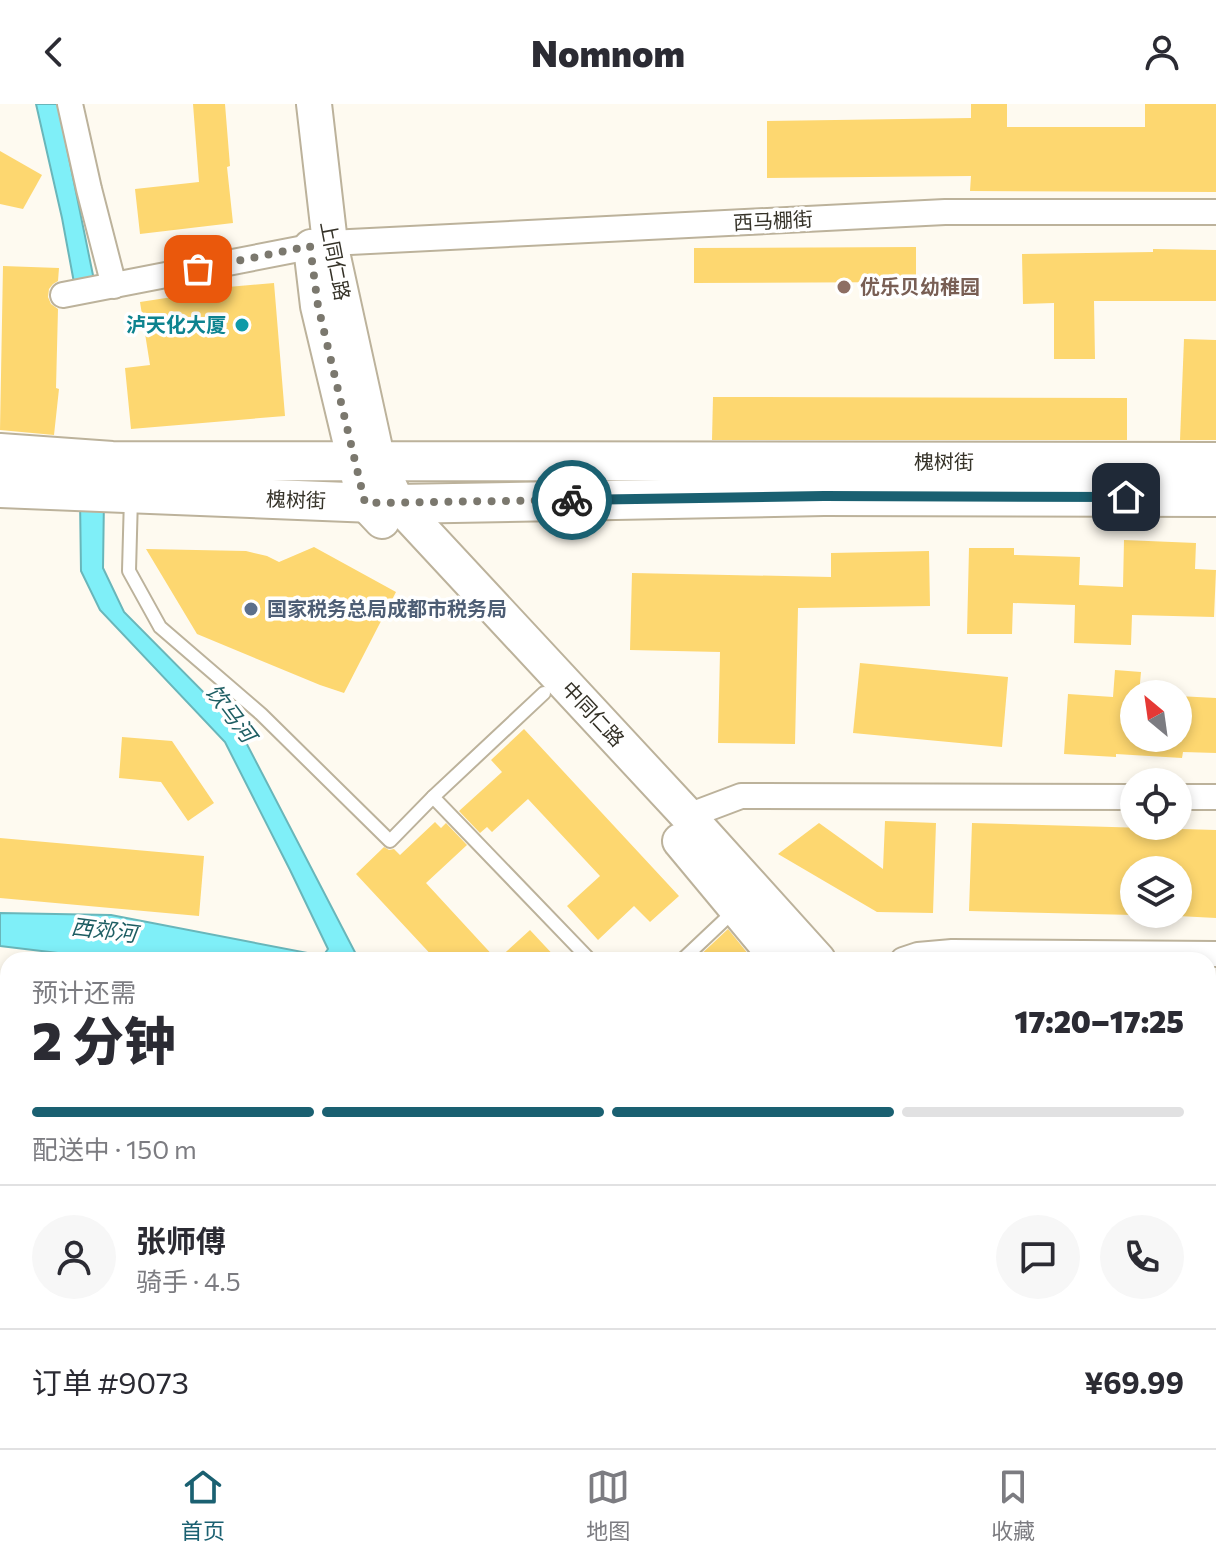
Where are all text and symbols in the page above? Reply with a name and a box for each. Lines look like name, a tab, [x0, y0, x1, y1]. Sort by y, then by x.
icon: back	[32, 30, 76, 74]
text: Nomnom	[531, 30, 685, 74]
icon: person	[1140, 30, 1184, 74]
street label: 西马棚街	[732, 206, 814, 234]
street label: 上同仁路	[317, 219, 355, 302]
pin	[164, 235, 232, 303]
icon: bag	[176, 247, 220, 291]
place label: 优乐贝幼稚园	[860, 274, 980, 298]
marker: 优乐贝幼稚园	[835, 278, 853, 296]
place label: 泸天化大厦	[126, 312, 226, 336]
marker: 泸天化大厦	[233, 316, 251, 334]
street label: 槐树街	[914, 449, 974, 473]
courier	[532, 460, 612, 540]
pin	[1092, 463, 1160, 531]
icon: home	[1104, 475, 1148, 519]
icon: bike	[550, 478, 594, 522]
street label: 槐树街	[266, 486, 326, 512]
place label: 国家税务总局成都市税务局	[267, 596, 507, 620]
marker: 国家税务总局成都市税务局	[242, 600, 260, 618]
street label: 中同仁路	[558, 676, 630, 751]
water label: 饮马河	[201, 678, 264, 750]
north arrow	[1120, 680, 1192, 752]
map controls	[1120, 680, 1192, 928]
button: locate	[1120, 768, 1192, 840]
button: layers	[1120, 856, 1192, 928]
water label: 西郊河	[70, 912, 142, 947]
text: 预计还需	[32, 976, 136, 1007]
text: 17:20–17:25	[1015, 1002, 1184, 1039]
text: 2 分钟	[32, 1007, 176, 1071]
text: 配送中 · 150 m	[32, 1133, 197, 1164]
button: person	[32, 1215, 116, 1299]
button: chat	[996, 1215, 1080, 1299]
button: phone	[1100, 1215, 1184, 1299]
text: 张师傅	[136, 1221, 226, 1258]
text: 骑手 · 4.5	[136, 1265, 241, 1296]
text: 订单 #9073	[32, 1363, 189, 1400]
text: ¥69.99	[1084, 1363, 1184, 1400]
tab: 首页	[181, 1465, 225, 1545]
tab: 地图	[586, 1465, 630, 1545]
tab: 收藏	[991, 1465, 1035, 1545]

